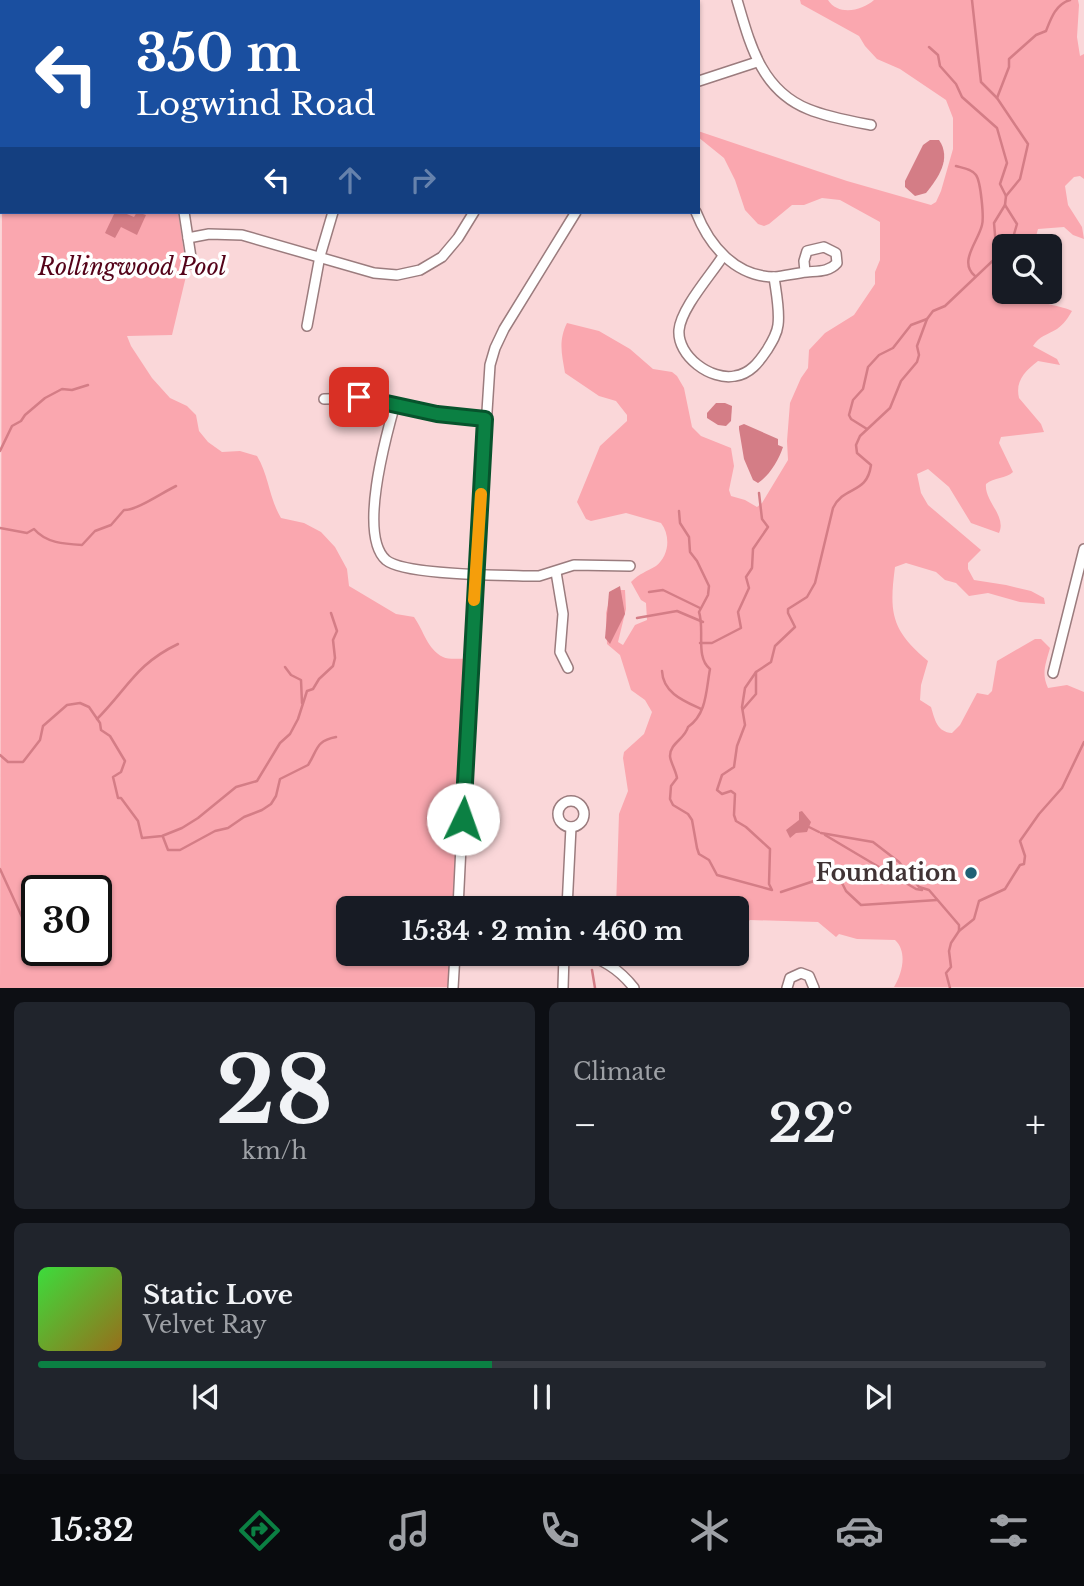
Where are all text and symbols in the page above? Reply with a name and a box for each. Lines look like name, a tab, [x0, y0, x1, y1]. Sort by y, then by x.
text: 350 m	[136, 23, 301, 84]
icon: left	[21, 28, 112, 119]
text: Logwind Road	[136, 84, 376, 124]
icon: left	[258, 161, 296, 199]
icon: ahead	[331, 161, 369, 199]
icon: right	[404, 161, 442, 199]
map controls	[992, 234, 1062, 304]
button: search	[992, 234, 1062, 304]
park label: Rollingwood Pool	[37, 253, 227, 281]
pin	[329, 367, 389, 427]
icon: arrive	[340, 378, 378, 416]
position arrow	[426, 782, 500, 856]
place label: Foundation	[816, 859, 957, 887]
marker: Foundation	[963, 865, 979, 881]
speed limit sign: 30	[21, 875, 112, 966]
text: 15:34 · 2 min · 460 m	[402, 915, 683, 947]
text: 28	[216, 1035, 333, 1148]
text: Climate	[573, 1058, 666, 1086]
text: 22°	[769, 1092, 854, 1156]
text: −	[573, 1101, 597, 1148]
text: +	[1025, 1101, 1046, 1148]
text: km/h	[242, 1137, 307, 1165]
text: Static Love	[143, 1279, 293, 1311]
text: Velvet Ray	[143, 1311, 267, 1339]
icon: previous	[187, 1378, 225, 1416]
icon: pause	[523, 1378, 561, 1416]
icon: next	[859, 1378, 897, 1416]
icon: directions	[235, 1506, 284, 1555]
icon: music	[385, 1506, 434, 1555]
icon: phone	[535, 1506, 584, 1555]
icon: climate	[685, 1506, 734, 1555]
icon: car	[835, 1506, 884, 1555]
icon: filters	[984, 1506, 1033, 1555]
text: 15:32	[50, 1510, 134, 1550]

